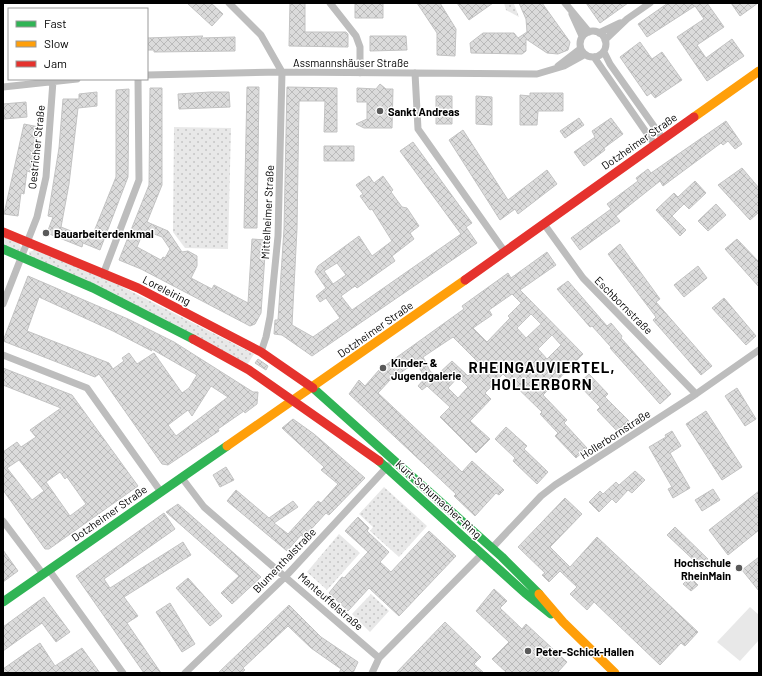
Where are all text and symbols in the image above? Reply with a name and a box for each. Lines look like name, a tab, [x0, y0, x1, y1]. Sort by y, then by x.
legend	[8, 8, 148, 80]
text: Fast	[44, 16, 67, 30]
text: Slow	[44, 36, 69, 50]
text: Jam	[44, 56, 67, 70]
street label: Assmannshäuser Straße	[293, 56, 409, 69]
street label: Oestricher Straße	[25, 104, 47, 190]
place label: Sankt Andreas	[388, 105, 460, 118]
marker: Sankt Andreas	[375, 106, 385, 116]
street label: Dotzheimer Straße	[599, 110, 679, 172]
street label: Mittelheimer Straße	[258, 164, 276, 260]
place label: Bauarbeiterdenkmal	[54, 227, 154, 240]
marker: Bauarbeiterdenkmal	[41, 228, 51, 238]
street label: Loreleiring	[141, 272, 193, 308]
street label: Eschbornstraße	[592, 273, 656, 337]
street label: Dotzheimer Straße	[335, 298, 415, 360]
place label: Kinder- & Jugendgalerie	[391, 356, 461, 382]
district label: RHEINGAUVIERTEL, HOLLERBORN	[469, 358, 615, 393]
marker: Kinder- & Jugendgalerie	[378, 363, 388, 373]
street label: Hollerbornstraße	[578, 406, 653, 461]
street label: Kurt-Schumacher-Ring	[394, 457, 485, 541]
street label: Dotzheimer Straße	[69, 482, 149, 544]
street label: Blumenthalstraße	[250, 525, 318, 595]
place label: Hochschule RheinMain	[674, 556, 731, 582]
marker: Hochschule RheinMain	[734, 563, 744, 573]
street label: Manteuffelstraße	[296, 569, 366, 633]
place label: Peter-Schick-Hallen	[536, 645, 634, 658]
marker: Peter-Schick-Hallen	[523, 646, 533, 656]

